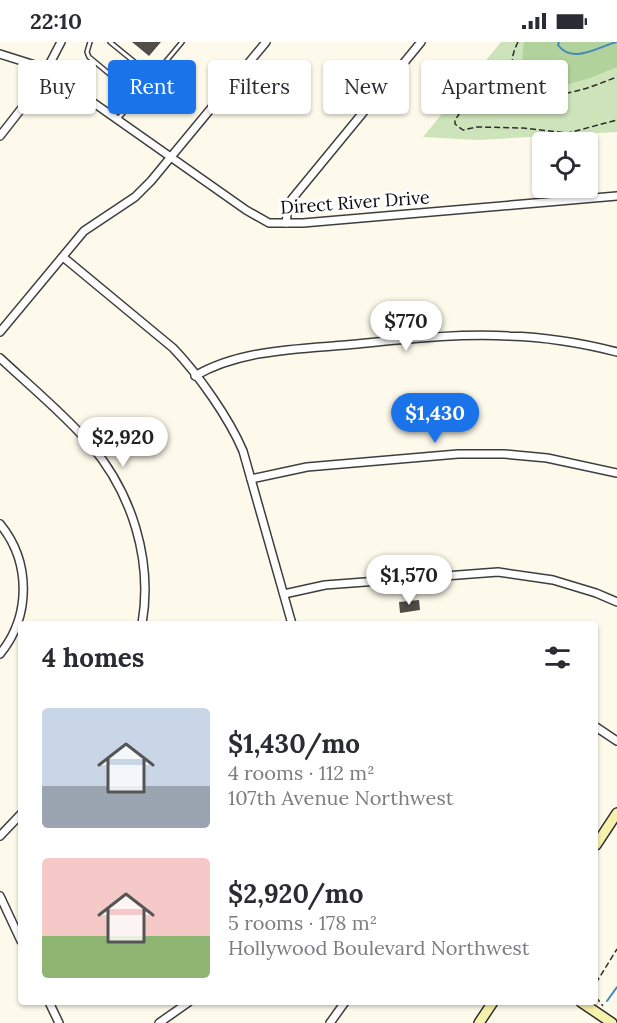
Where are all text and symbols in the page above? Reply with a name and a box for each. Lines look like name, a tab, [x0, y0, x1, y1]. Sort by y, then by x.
text: 22:10	[30, 7, 82, 35]
chip: Buy	[18, 60, 96, 114]
chip: Rent	[108, 60, 196, 114]
chip: Filters	[208, 60, 311, 114]
chip: New	[323, 60, 409, 114]
chip: Apartment	[421, 60, 568, 114]
map controls	[532, 132, 598, 198]
button: locate	[532, 132, 598, 198]
street label: Direct River Drive	[280, 185, 431, 219]
pin: $770	[370, 301, 442, 352]
text: $770	[384, 308, 428, 333]
pin: $1,430	[386, 393, 484, 444]
text: $1,430	[405, 400, 465, 425]
pin: $2,920	[74, 417, 172, 468]
text: $2,920	[92, 424, 154, 449]
pin: $1,570	[360, 555, 458, 606]
text: $1,570	[380, 562, 438, 587]
text: 4 homes	[42, 641, 144, 674]
icon: filters	[541, 641, 574, 674]
text: $1,430/mo	[228, 727, 360, 760]
icon: home	[90, 732, 162, 804]
text: 4 rooms · 112 m²	[228, 760, 375, 785]
text: 107th Avenue Northwest	[228, 785, 453, 810]
text: $2,920/mo	[228, 877, 363, 910]
icon: home	[90, 882, 162, 954]
text: 5 rooms · 178 m²	[228, 910, 377, 935]
text: Hollywood Boulevard Northwest	[228, 935, 530, 960]

